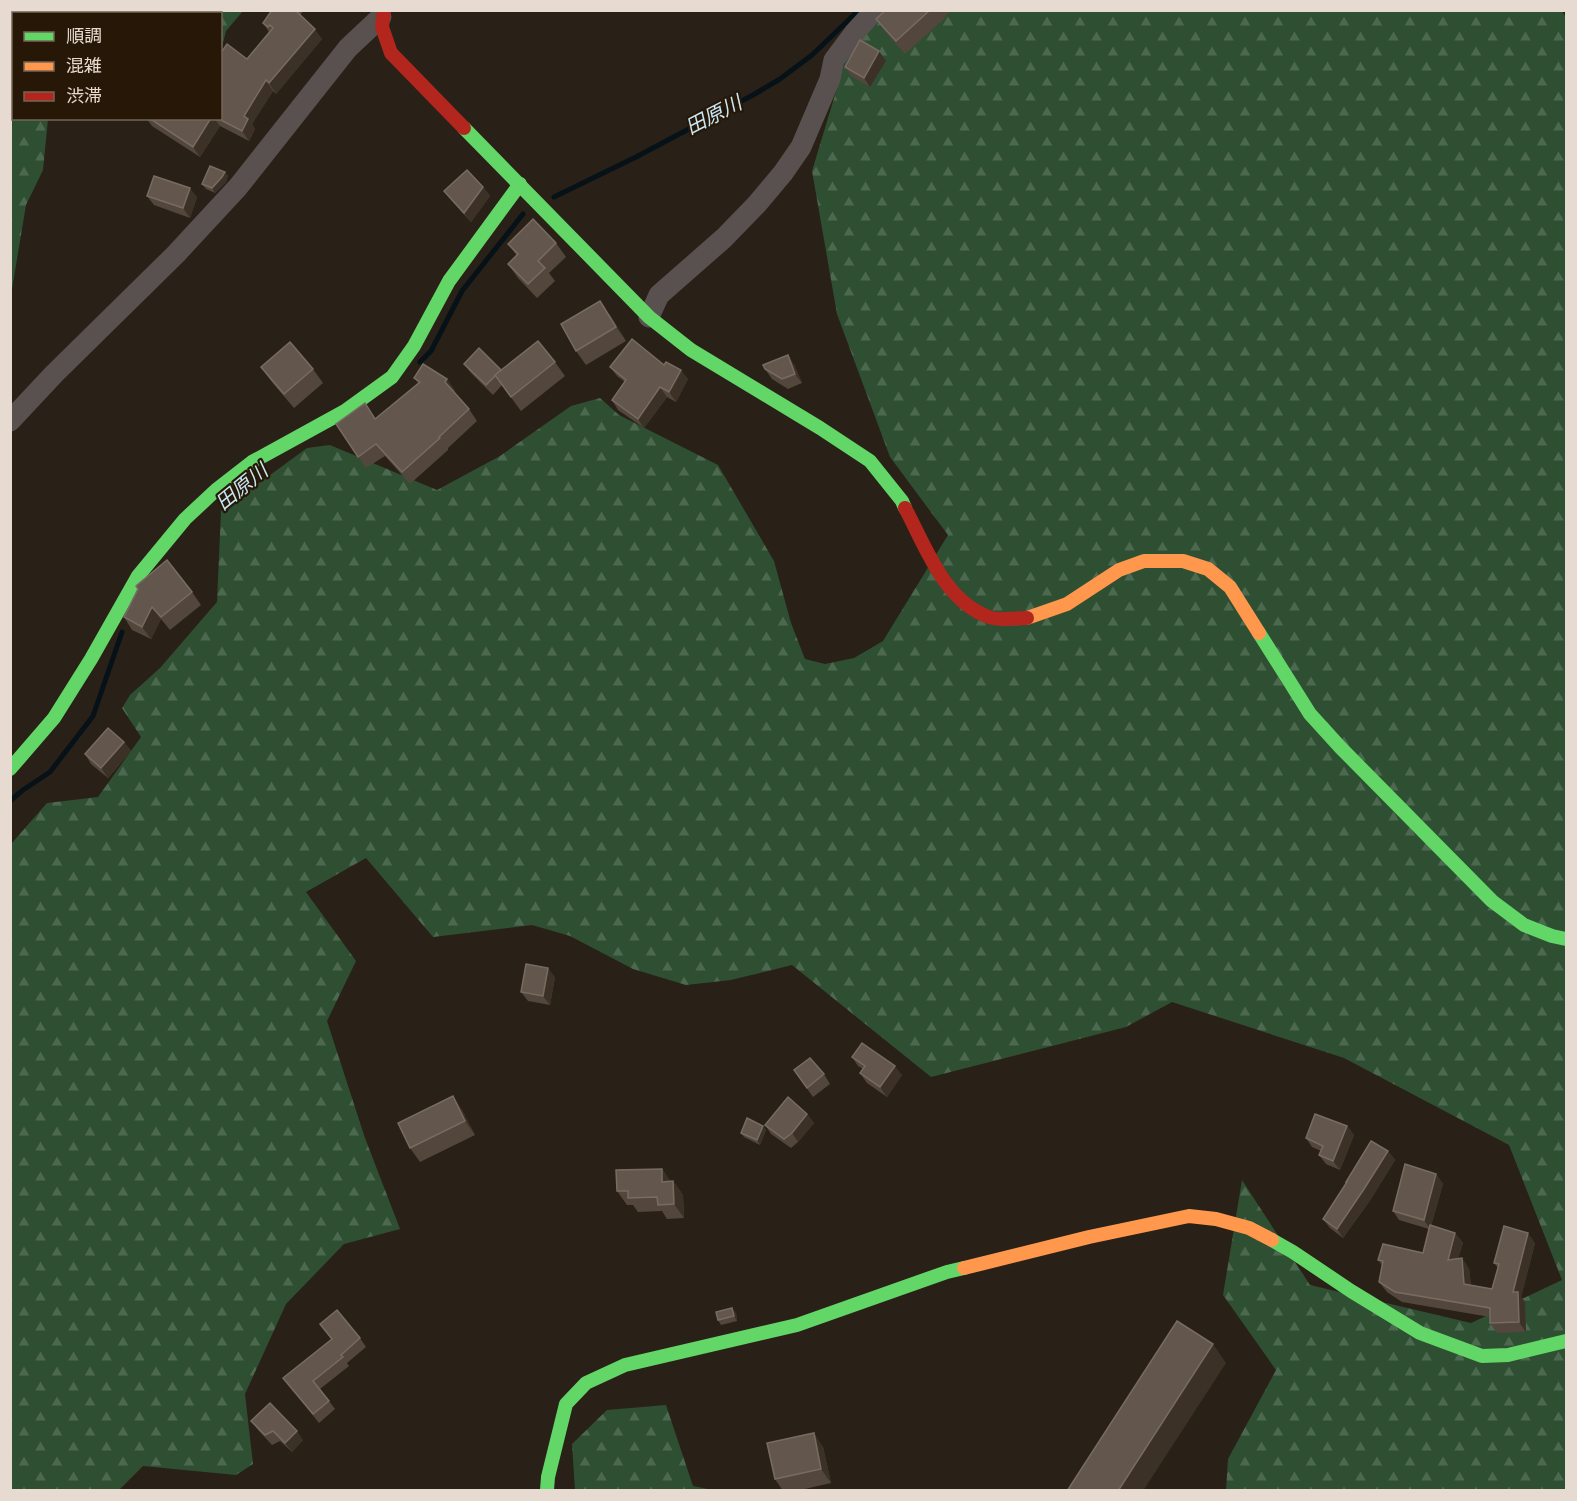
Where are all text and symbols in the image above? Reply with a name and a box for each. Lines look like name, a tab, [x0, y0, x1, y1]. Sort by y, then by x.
legend	[12, 12, 222, 120]
text: 順調	[66, 24, 102, 46]
text: 混雑	[66, 54, 102, 76]
text: 渋滞	[66, 84, 102, 106]
water label: 田原川	[681, 89, 747, 138]
water label: 田原川	[210, 457, 273, 514]

